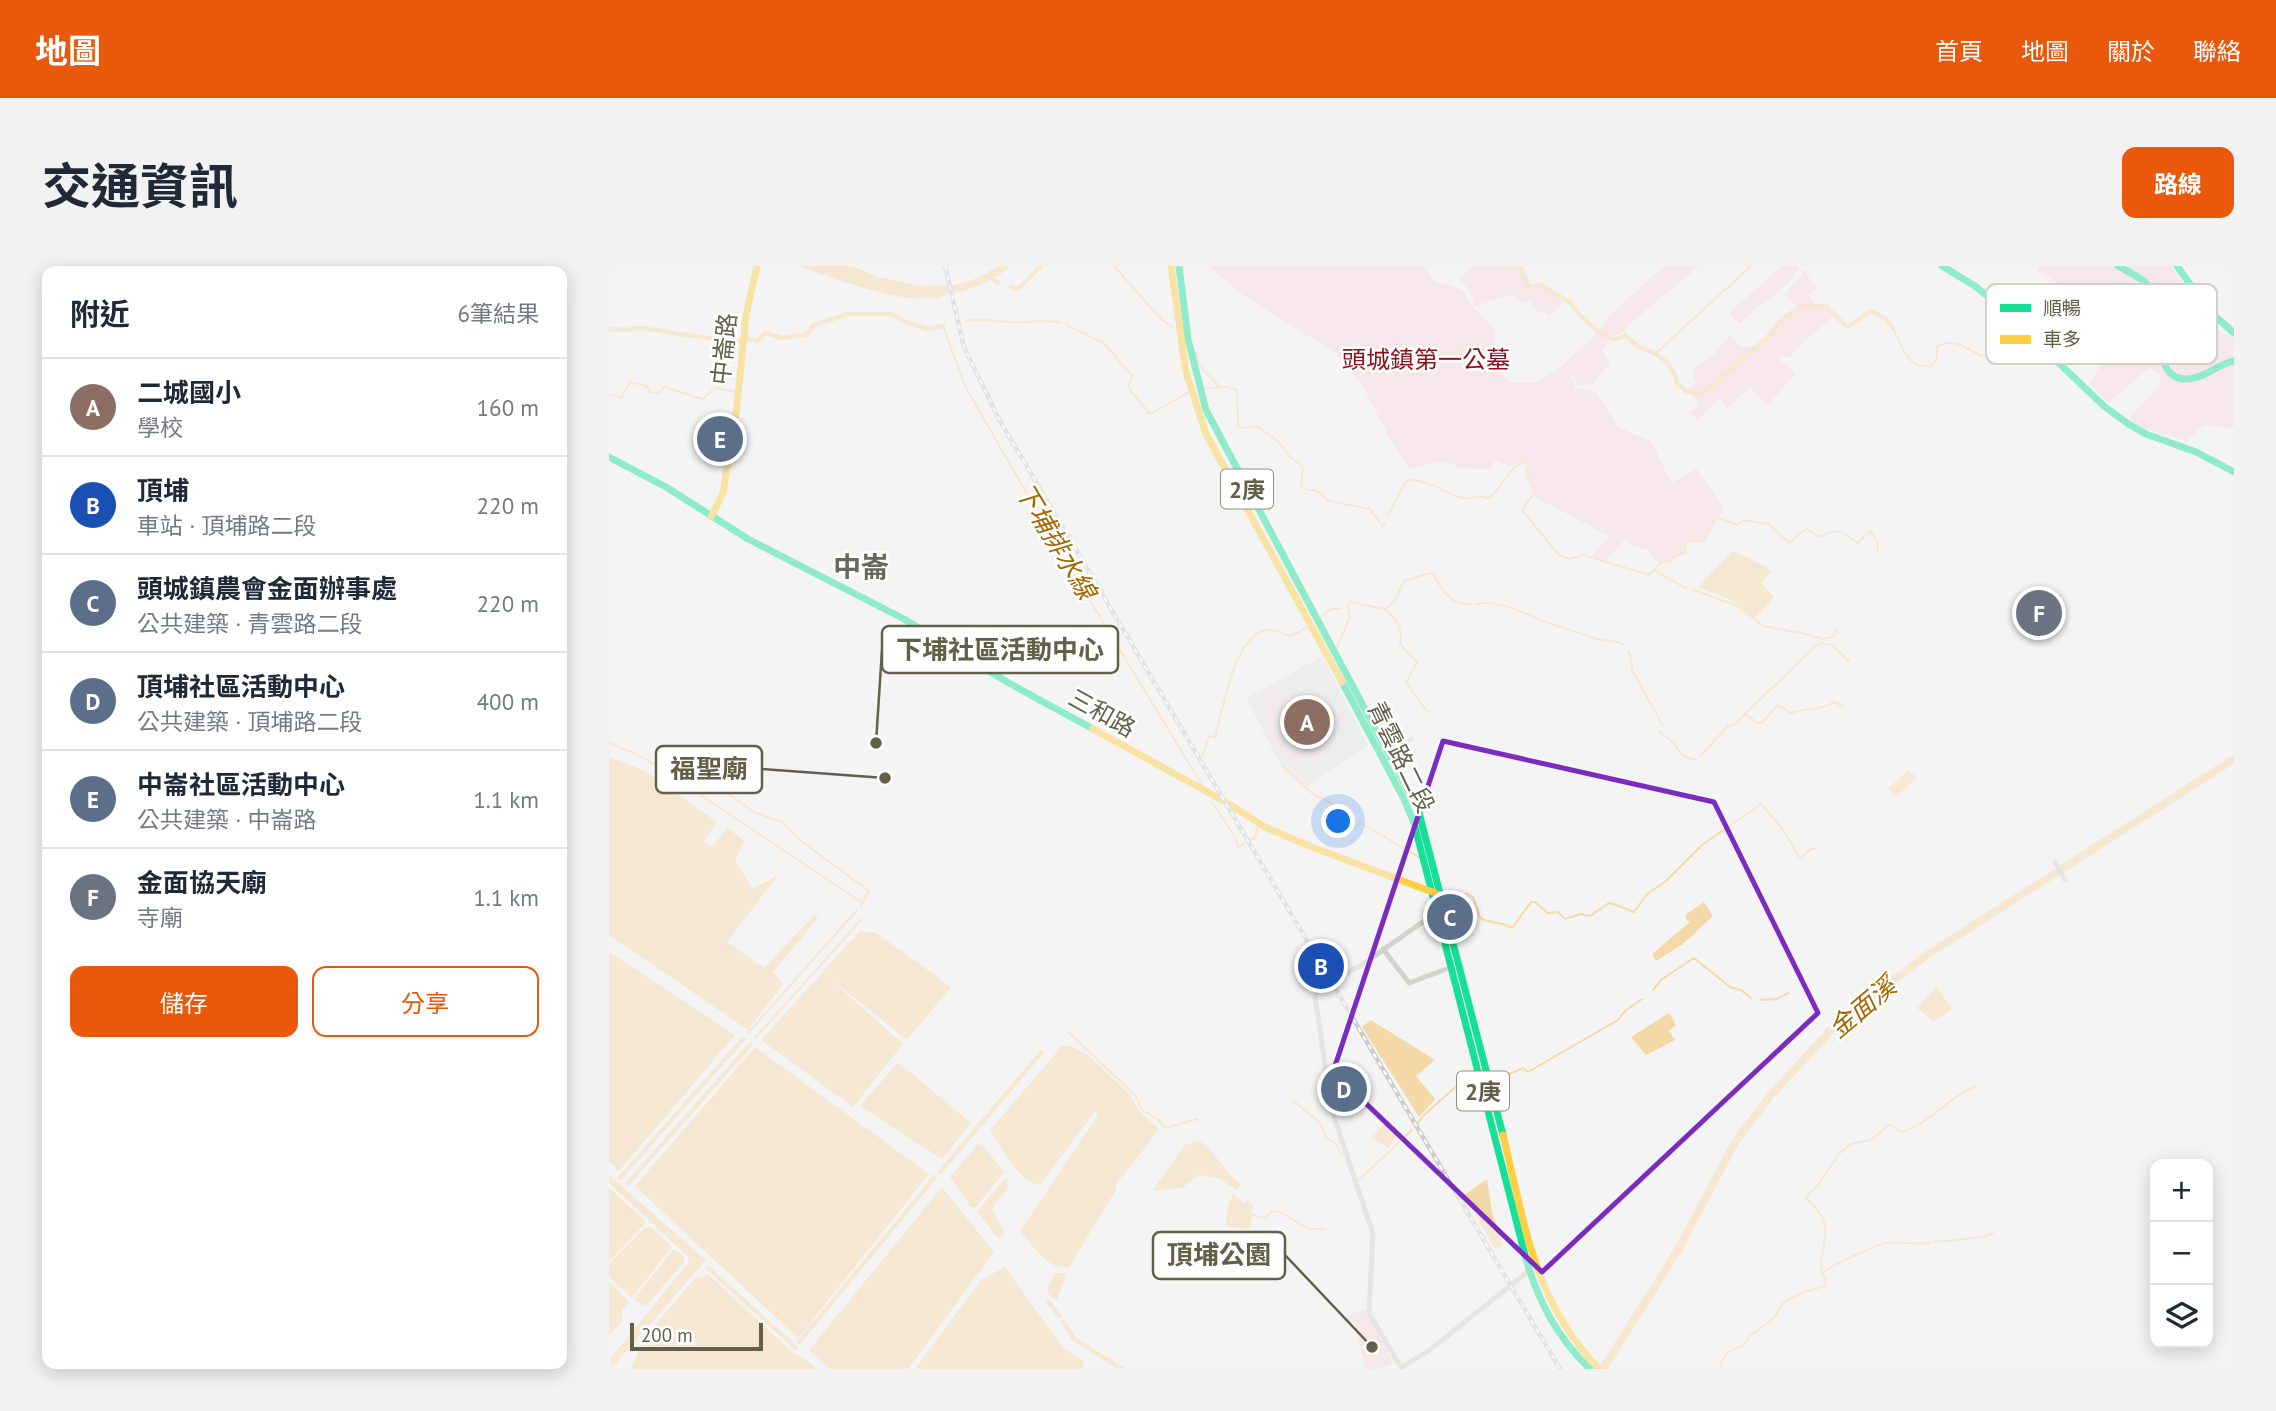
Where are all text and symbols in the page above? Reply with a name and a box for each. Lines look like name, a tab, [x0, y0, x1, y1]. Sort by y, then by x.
text: 地圖	[35, 29, 101, 72]
text: 首頁	[1935, 36, 1983, 67]
text: 地圖	[2021, 36, 2069, 67]
text: 關於	[2107, 36, 2155, 67]
text: 聯絡	[2193, 36, 2241, 67]
button: 路線	[2122, 147, 2234, 218]
text: 交通資訊	[42, 154, 238, 218]
legend	[1986, 284, 2217, 364]
text: 附近	[70, 294, 130, 333]
text: 順暢	[2043, 296, 2081, 320]
text: 6筆結果	[457, 299, 539, 328]
street label: 中崙路	[705, 312, 743, 386]
text: 車多	[2043, 327, 2081, 351]
park label: 頭城鎮第一公墓	[1342, 344, 1510, 375]
text: 二城國小	[137, 376, 241, 409]
text: A	[86, 393, 100, 422]
text: 160 m	[477, 393, 539, 422]
text: 學校	[137, 413, 183, 442]
pin: E	[697, 413, 743, 465]
road number: 2庚	[1221, 470, 1273, 509]
text: 頂埔	[137, 474, 189, 507]
water label: 下埔排水線	[1008, 477, 1105, 608]
text: B	[86, 491, 100, 520]
text: 220 m	[477, 491, 539, 520]
text: 車站 · 頂埔路二段	[137, 511, 316, 540]
district label: 中崙	[833, 548, 889, 585]
text: 頭城鎮農會金面辦事處	[137, 572, 397, 605]
pin: F	[2016, 587, 2062, 639]
text: C	[87, 589, 99, 618]
text: 220 m	[477, 589, 539, 618]
text: 公共建築 · 青雲路二段	[137, 609, 362, 638]
callout: 下埔社區活動中心	[882, 626, 1118, 673]
text: 下埔社區活動中心	[896, 633, 1104, 666]
text: 頂埔社區活動中心	[137, 670, 345, 703]
street label: 三和路	[1063, 682, 1141, 744]
text: D	[86, 687, 100, 716]
text: 400 m	[477, 687, 539, 716]
pin: A	[1284, 696, 1330, 748]
street label: 青雲路二段	[1361, 696, 1441, 818]
text: 公共建築 · 頂埔路二段	[137, 707, 362, 736]
callout: 福聖廟	[656, 746, 762, 793]
text: 福聖廟	[670, 752, 748, 785]
text: 中崙社區活動中心	[137, 768, 345, 801]
text: E	[87, 785, 99, 814]
text: 1.1 km	[473, 785, 539, 814]
your location	[1321, 804, 1355, 838]
text: 公共建築 · 中崙路	[137, 805, 316, 834]
text: 金面協天廟	[137, 866, 267, 899]
text: F	[87, 883, 99, 912]
text: 1.1 km	[473, 883, 539, 912]
pin: C	[1427, 891, 1473, 943]
text: 寺廟	[137, 903, 183, 932]
pin: B	[1298, 940, 1344, 992]
button: 儲存	[70, 966, 298, 1037]
button: 分享	[312, 966, 539, 1037]
water label: 金面溪	[1822, 967, 1906, 1045]
pin: D	[1321, 1063, 1367, 1115]
road number: 2庚	[1457, 1072, 1509, 1111]
map controls	[2150, 1159, 2213, 1348]
button: +	[2150, 1159, 2213, 1222]
button: −	[2150, 1222, 2213, 1285]
callout: 頂埔公園	[1153, 1232, 1285, 1279]
text: 頂埔公園	[1167, 1238, 1271, 1271]
button: layers	[2150, 1285, 2213, 1348]
scale bar	[630, 1320, 763, 1352]
text: 200 m	[641, 1323, 693, 1347]

